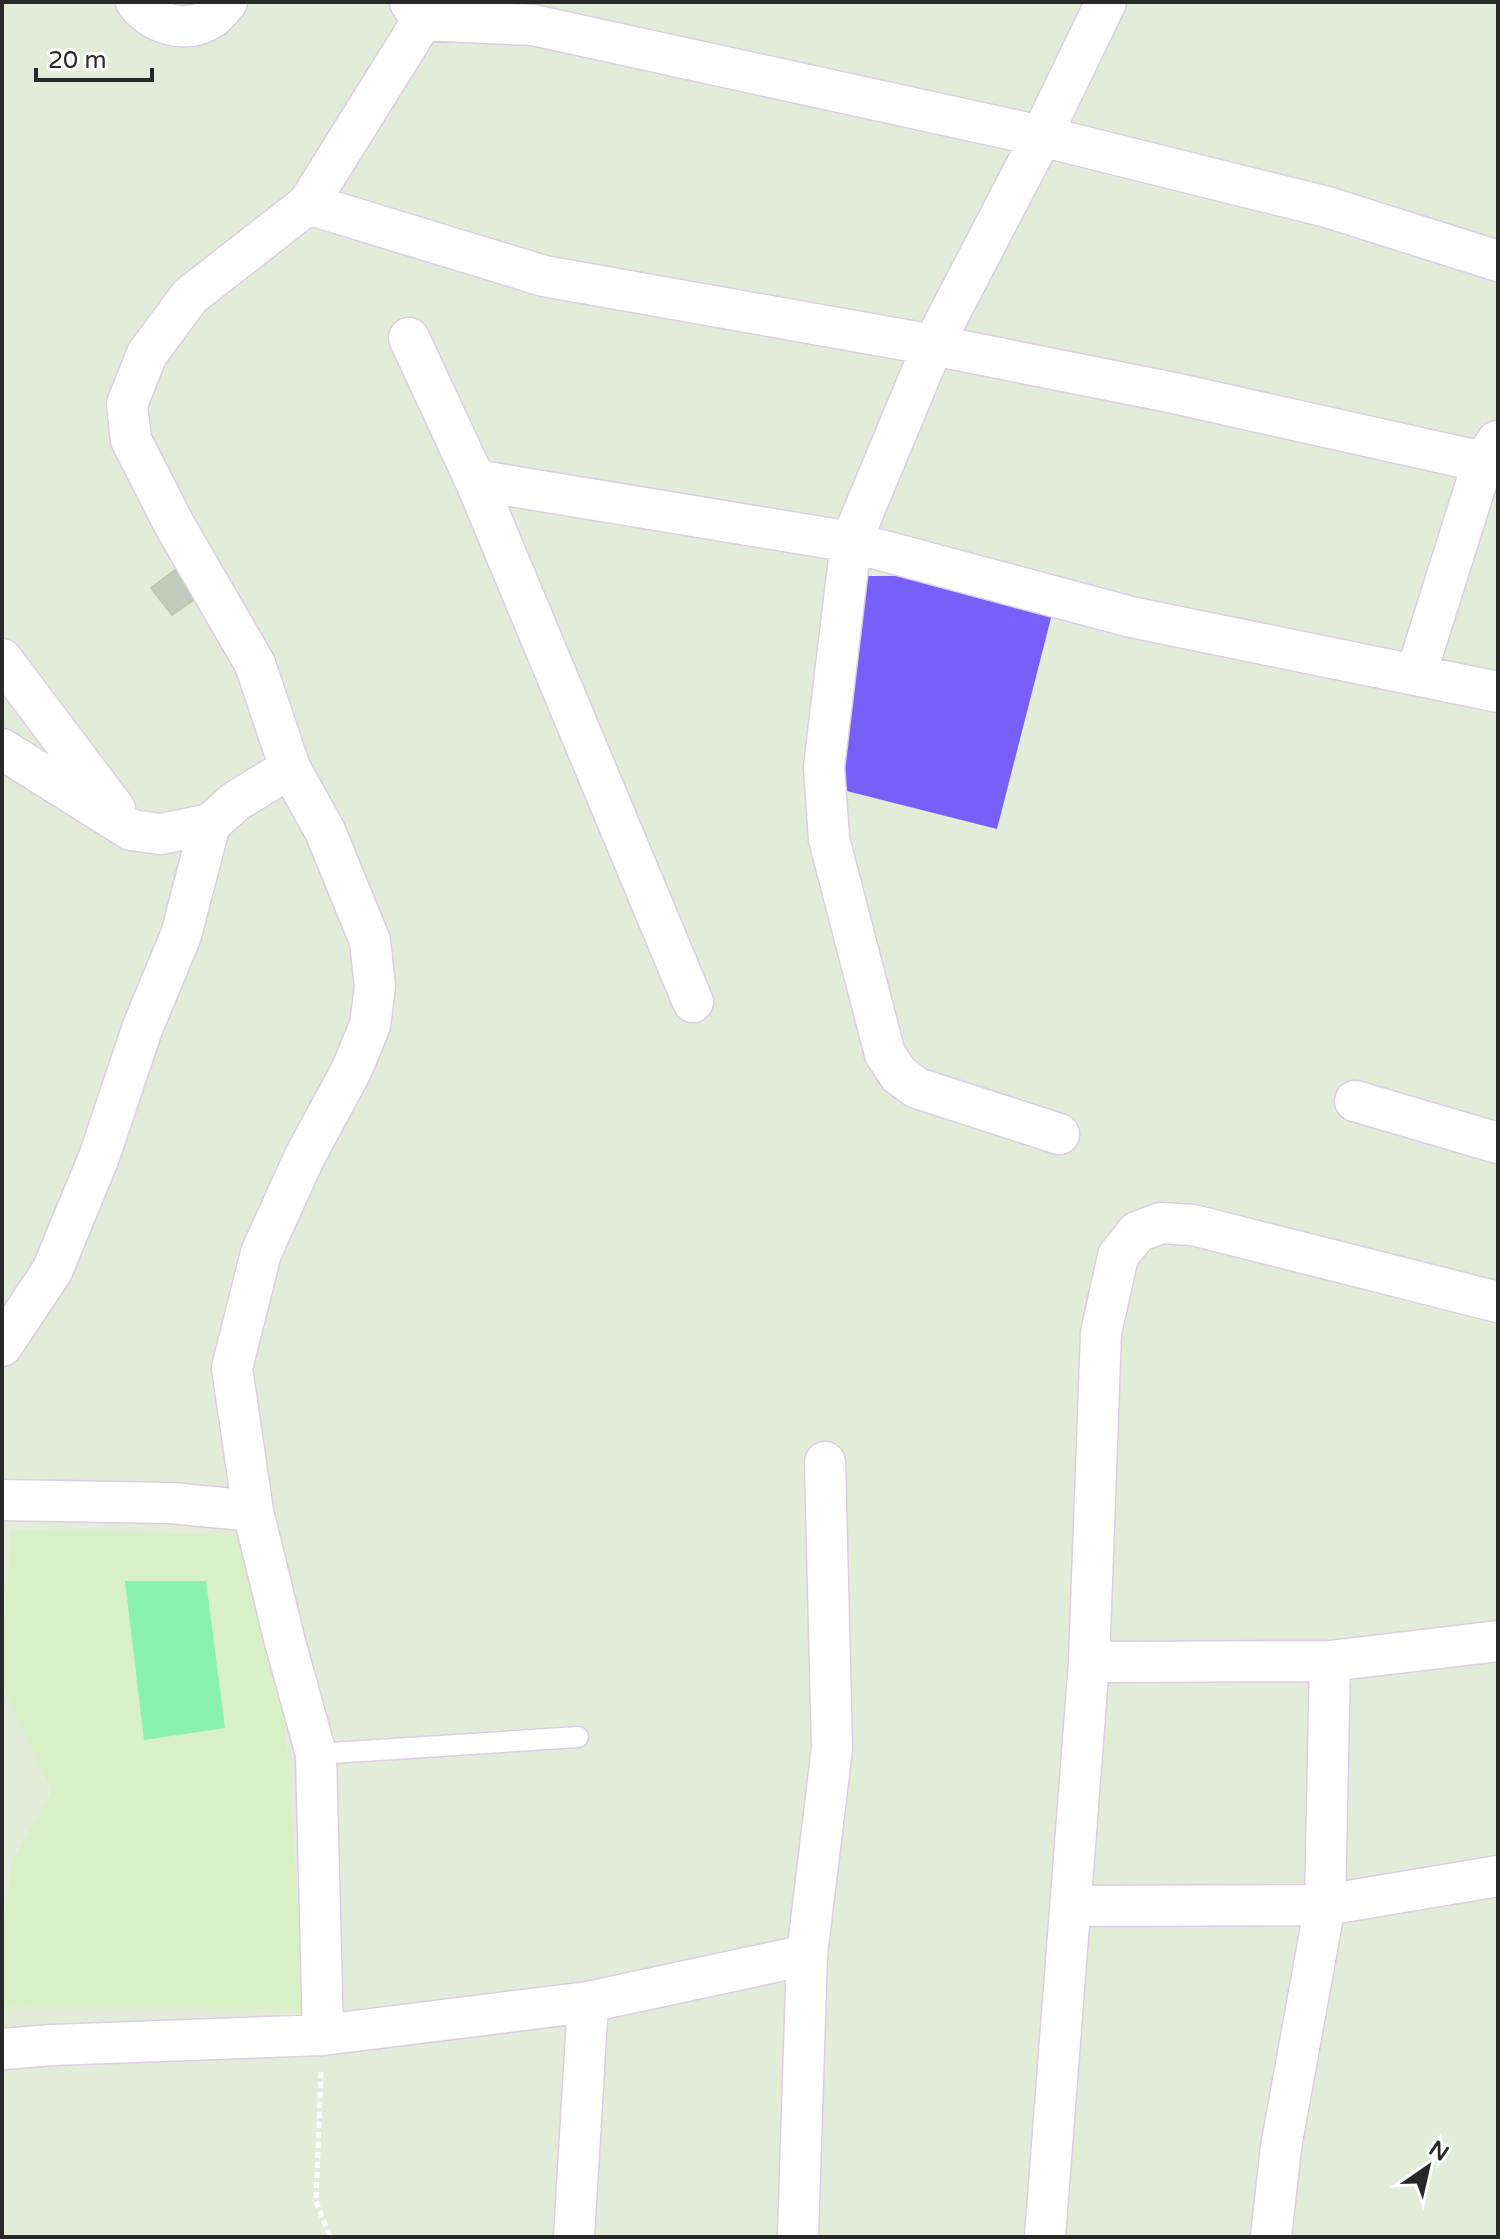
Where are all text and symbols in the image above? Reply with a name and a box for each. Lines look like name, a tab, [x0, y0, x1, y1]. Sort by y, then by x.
scale bar	[36, 32, 152, 82]
text: 20 m	[48, 46, 106, 75]
north arrow	[1388, 2127, 1468, 2207]
text: N	[1424, 2136, 1453, 2167]

